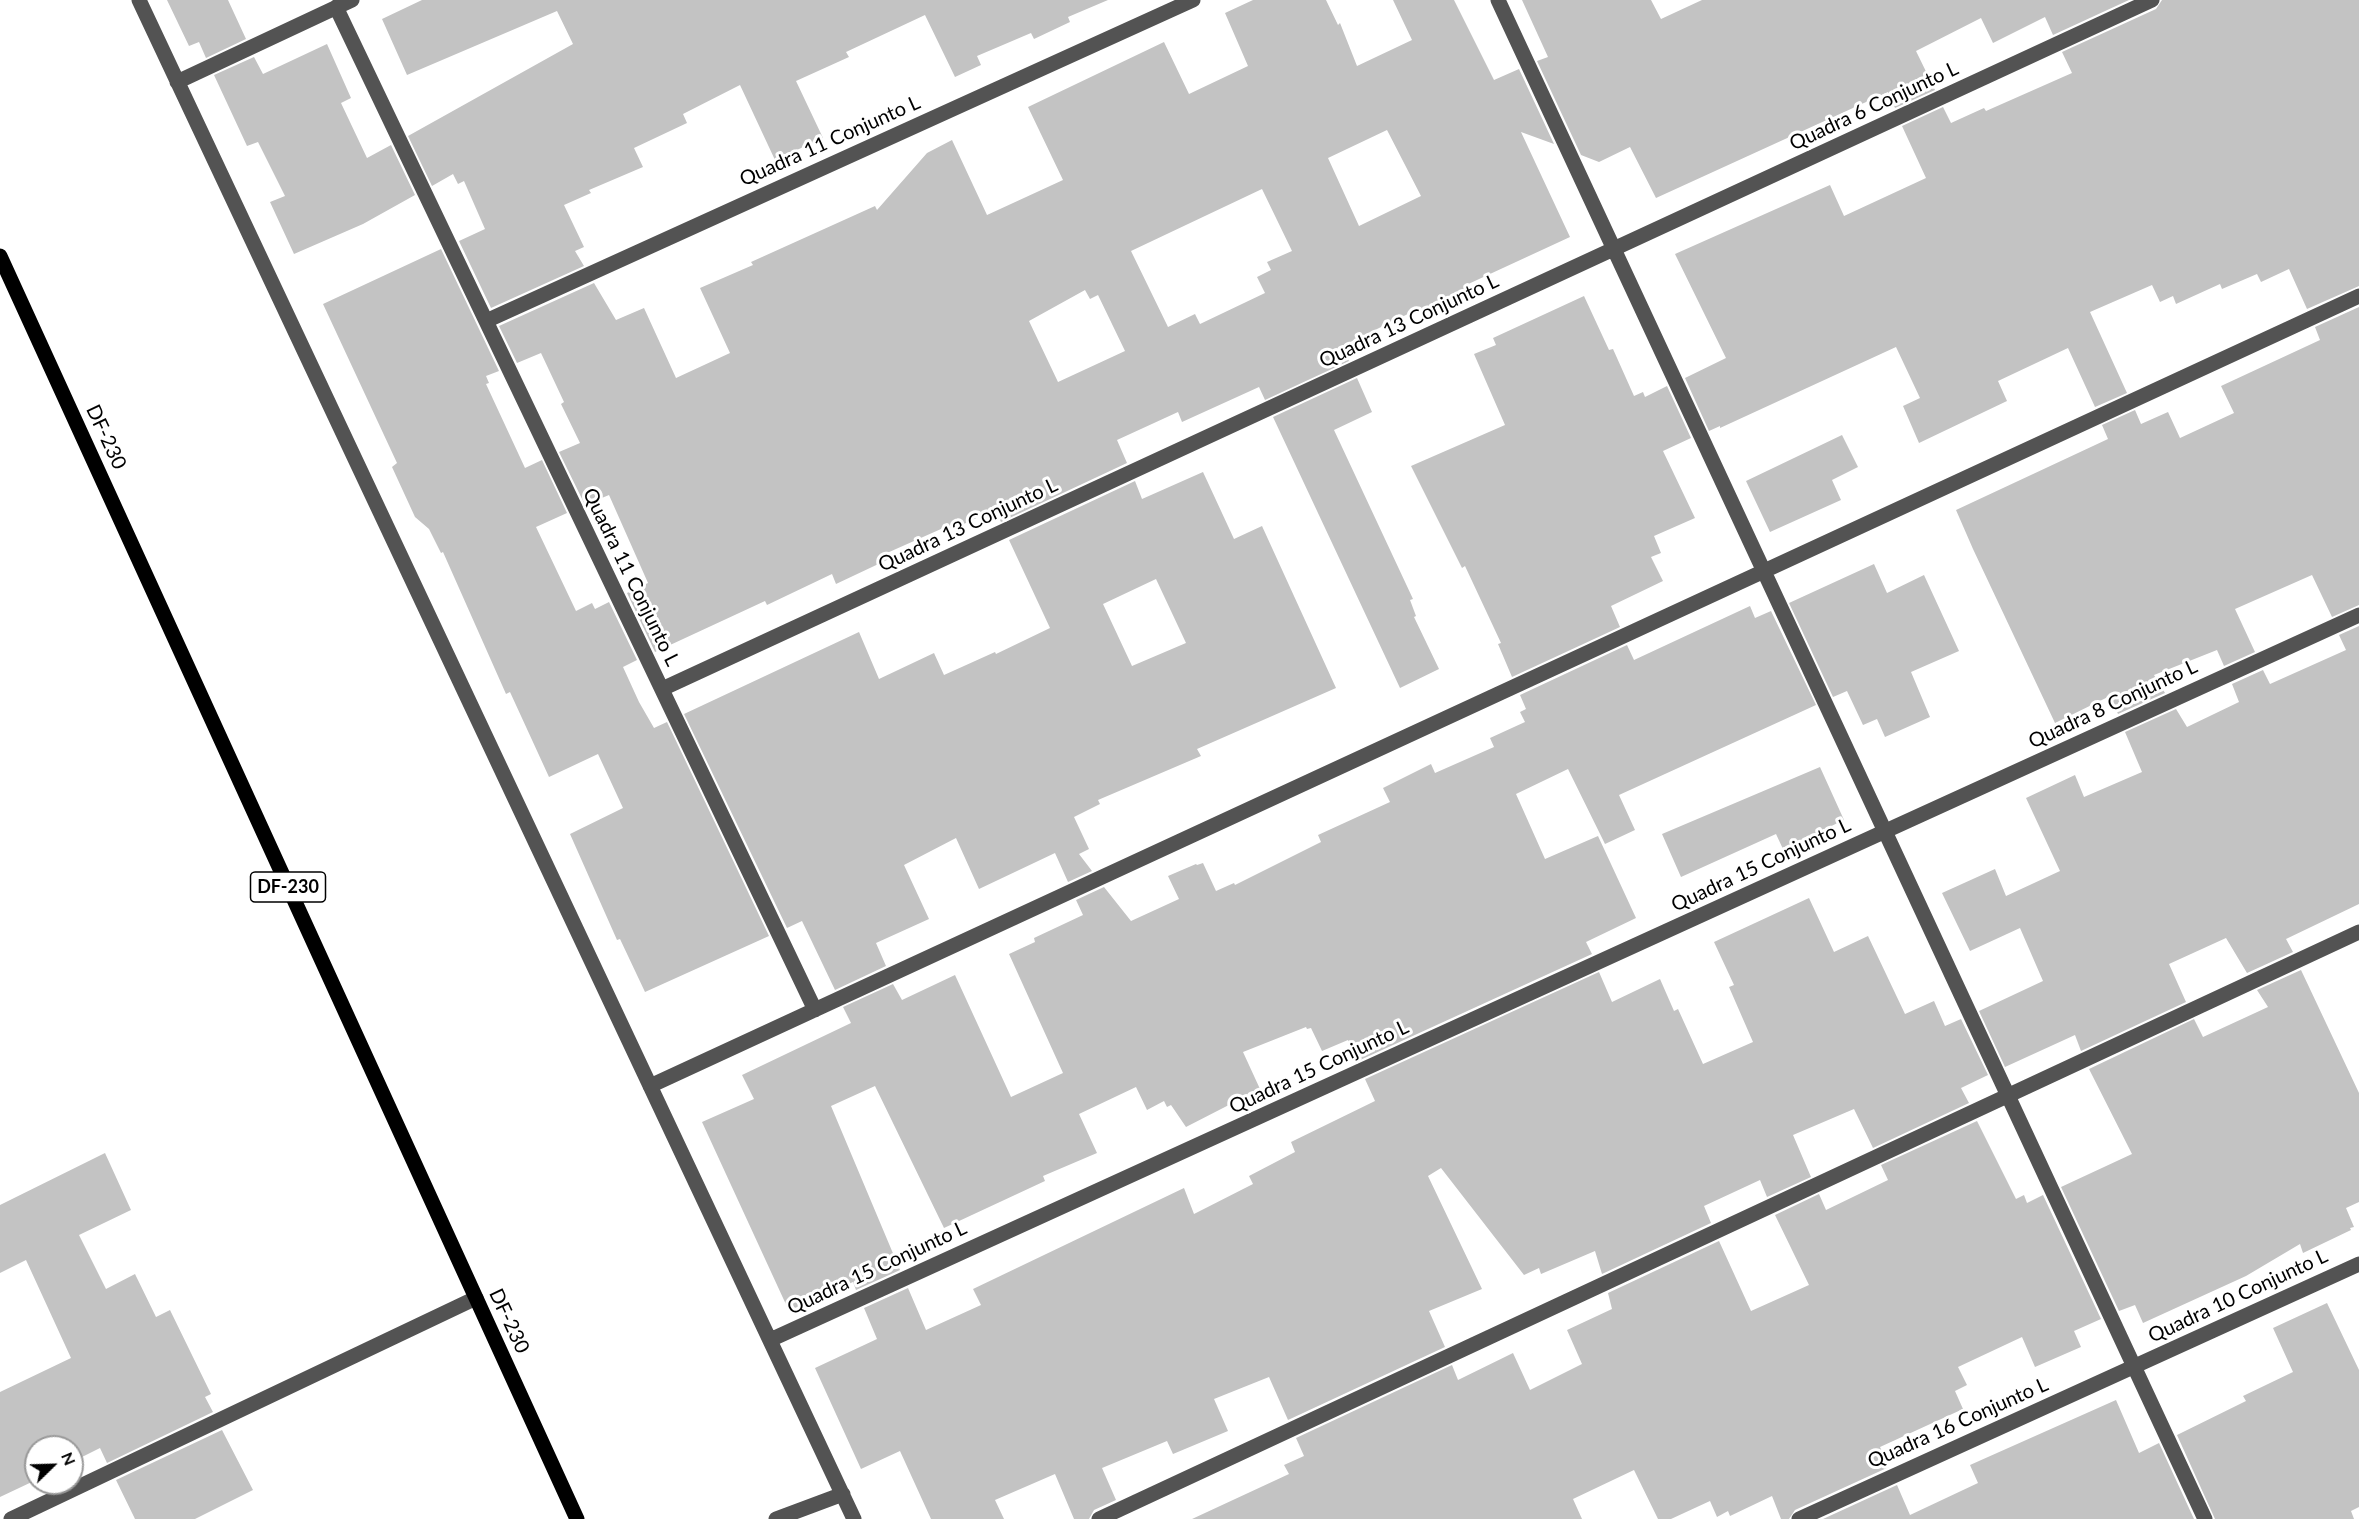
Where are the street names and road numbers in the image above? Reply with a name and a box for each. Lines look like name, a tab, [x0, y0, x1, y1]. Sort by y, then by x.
street label: Quadra 6 Conjunto L	[1786, 56, 1962, 156]
street label: Quadra 11 Conjunto L	[736, 90, 924, 192]
street label: Quadra 13 Conjunto L	[1316, 269, 1502, 373]
street label: DF-230	[81, 401, 131, 473]
street label: Quadra 13 Conjunto L	[875, 473, 1061, 577]
street label: Quadra 11 Conjunto L	[577, 484, 685, 670]
street label: Quadra 8 Conjunto L	[2025, 654, 2201, 754]
street label: Quadra 15 Conjunto L	[1668, 813, 1854, 917]
road number: DF-230	[250, 872, 326, 902]
street label: Quadra 15 Conjunto L	[1226, 1015, 1412, 1119]
street label: Quadra 15 Conjunto L	[784, 1216, 970, 1320]
street label: Quadra 10 Conjunto L	[2145, 1244, 2331, 1348]
street label: DF-230	[484, 1285, 534, 1357]
street label: Quadra 16 Conjunto L	[1864, 1372, 2052, 1474]

